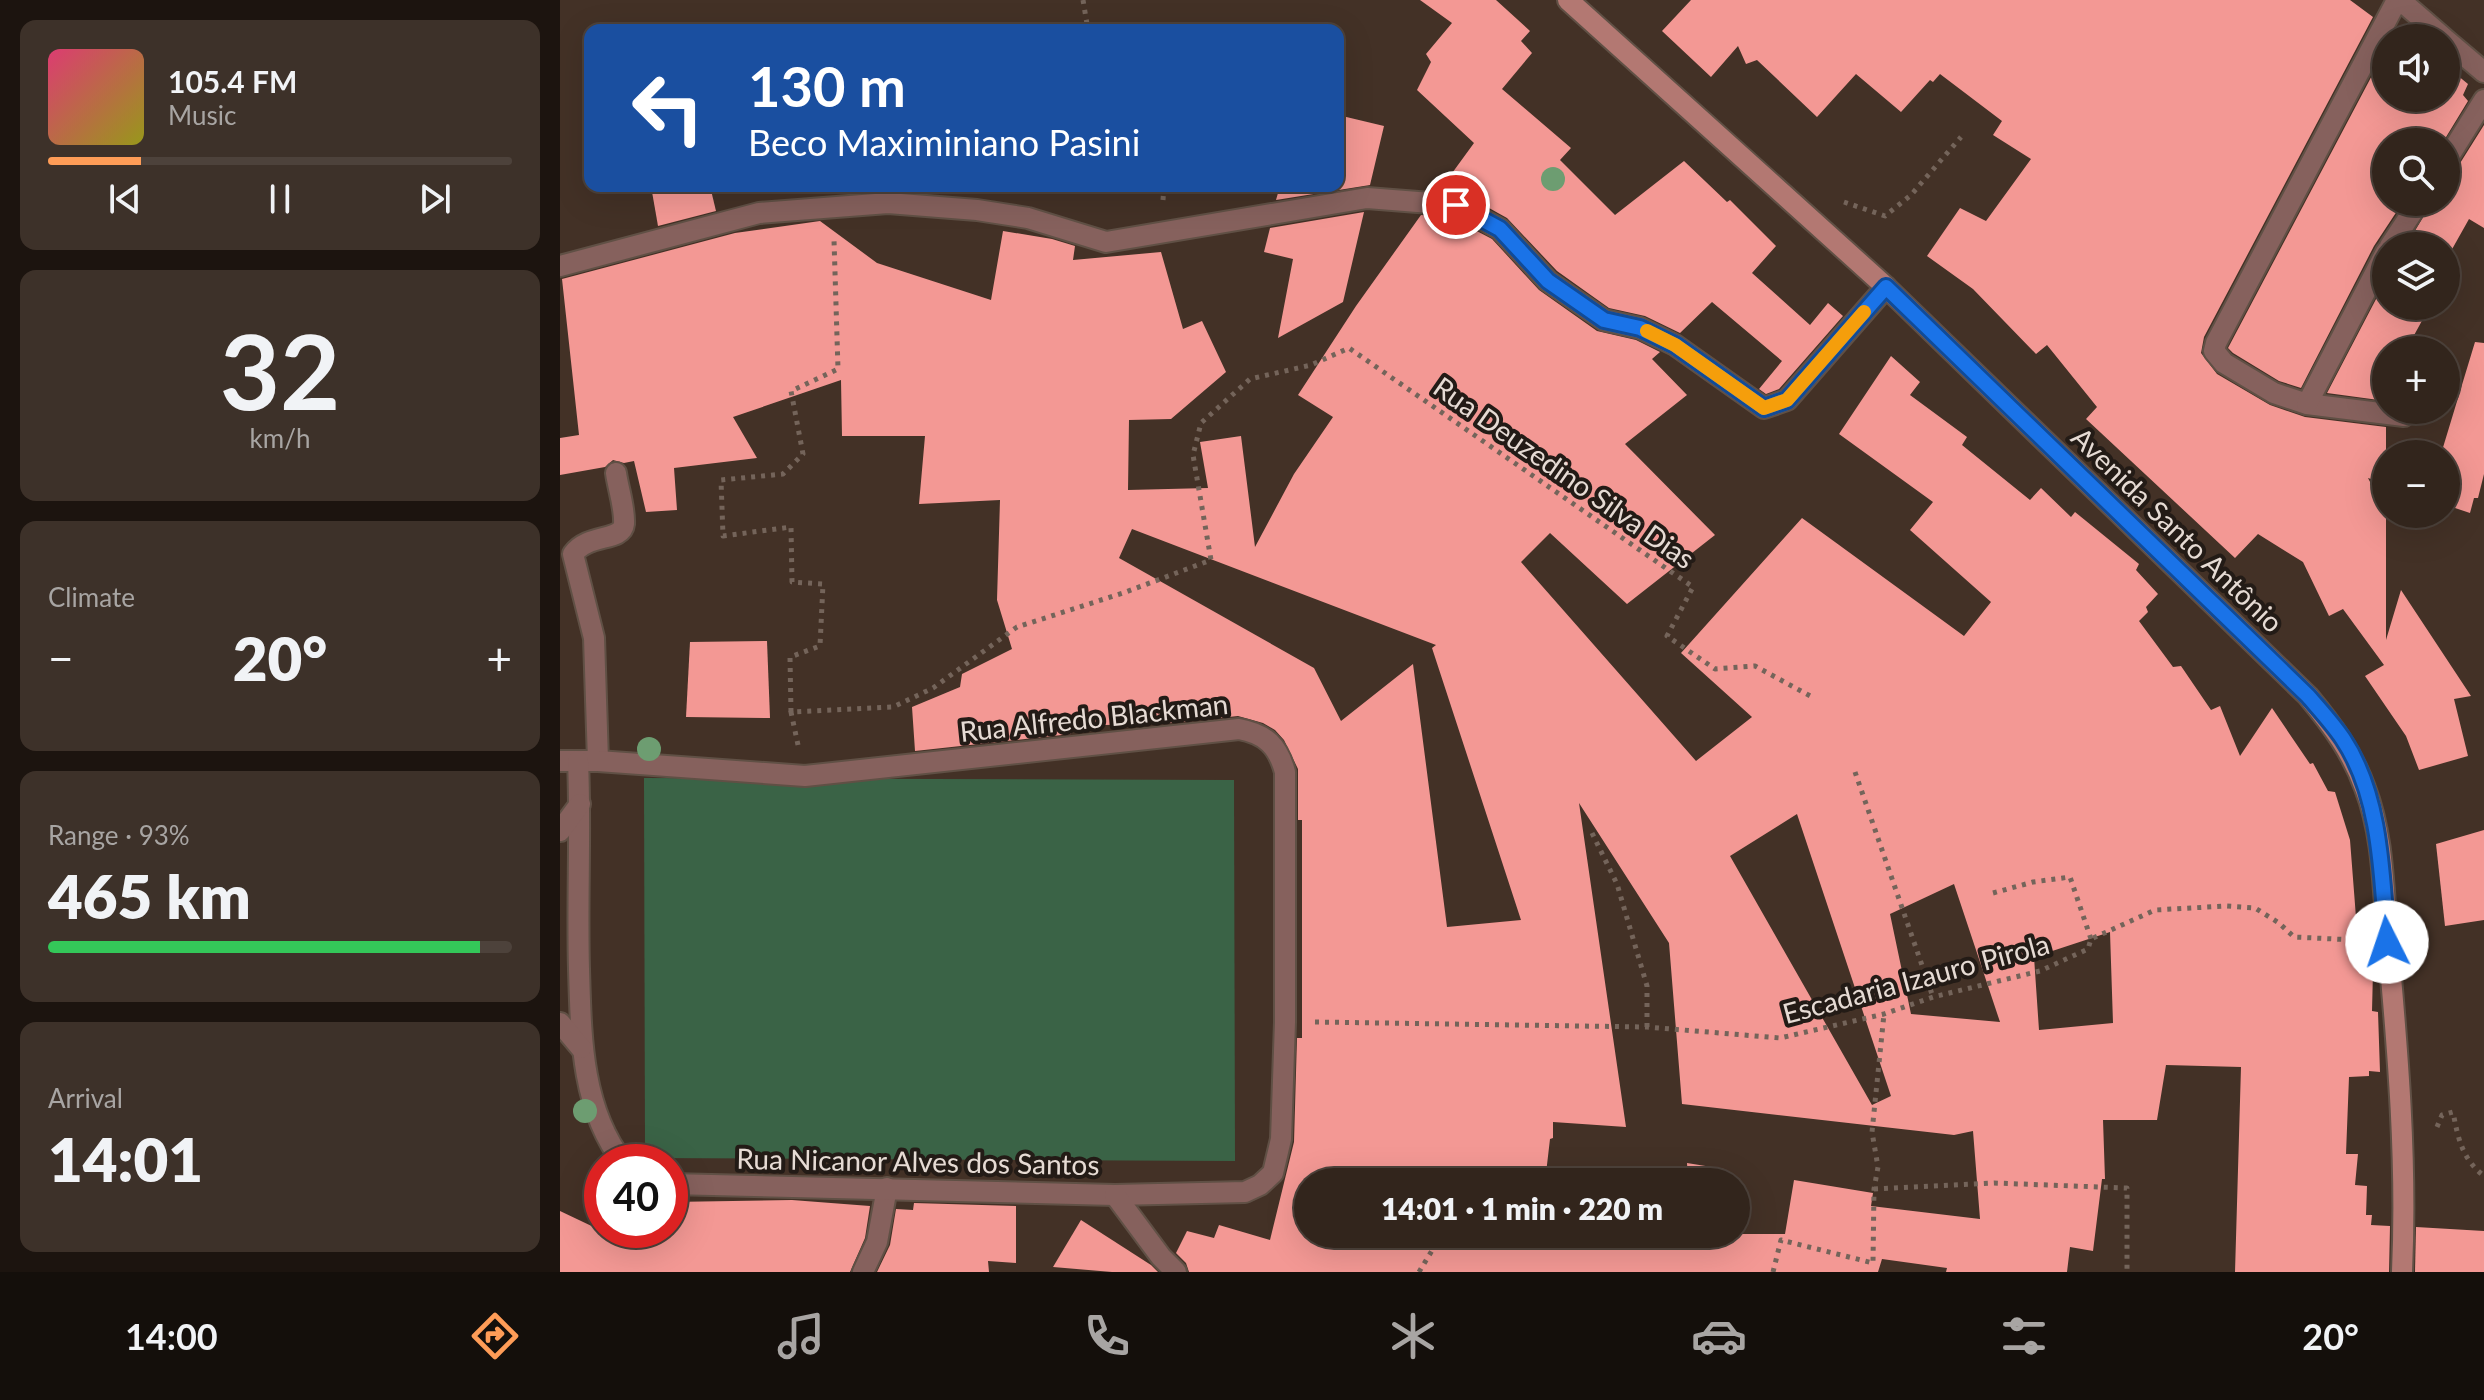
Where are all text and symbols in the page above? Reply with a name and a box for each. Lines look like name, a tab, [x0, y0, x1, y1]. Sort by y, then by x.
map controls	[2372, 24, 2460, 528]
button: sound	[2372, 24, 2460, 112]
text: 130 m	[748, 52, 906, 119]
icon: left	[616, 56, 720, 160]
text: 105.4 FM	[168, 63, 297, 99]
text: Music	[168, 99, 236, 131]
text: Beco Maximiniano Pasini	[748, 120, 1140, 164]
button: search	[2372, 128, 2460, 216]
pin	[1422, 171, 1490, 239]
icon: previous	[103, 177, 147, 221]
icon: pause	[258, 177, 302, 221]
icon: next	[413, 177, 457, 221]
icon: arrive	[1434, 183, 1478, 227]
button: layers	[2372, 232, 2460, 320]
text: 32	[220, 307, 340, 432]
button: +	[2372, 336, 2460, 424]
street label: Rua Deuzedino Silva Dias	[1428, 369, 1702, 575]
street label: Avenida Santo Antônio	[2065, 420, 2290, 639]
text: km/h	[250, 422, 310, 454]
button: −	[2372, 440, 2460, 528]
text: Climate	[48, 581, 135, 613]
text: 20°	[233, 622, 327, 694]
text: −	[48, 632, 74, 684]
text: +	[486, 632, 512, 684]
street label: Rua Alfredo Blackman	[958, 686, 1230, 748]
text: Range · 93%	[48, 819, 190, 851]
text: 465 km	[48, 860, 251, 932]
position arrow	[2345, 900, 2429, 984]
street label: Escadaria Izauro Pirola	[1779, 926, 2053, 1030]
text: Arrival	[48, 1082, 123, 1114]
text: 14:01	[48, 1123, 203, 1195]
street label: Rua Nicanor Alves dos Santos	[736, 1141, 1100, 1181]
speed limit sign: 40	[584, 1144, 688, 1248]
text: 14:01 · 1 min · 220 m	[1381, 1190, 1663, 1226]
icon: directions	[467, 1308, 523, 1364]
icon: music	[773, 1308, 829, 1364]
icon: phone	[1079, 1308, 1135, 1364]
icon: climate	[1385, 1308, 1441, 1364]
icon: car	[1691, 1308, 1747, 1364]
icon: filters	[1996, 1308, 2052, 1364]
text: 14:00	[125, 1314, 218, 1358]
text: 20°	[2302, 1314, 2359, 1358]

